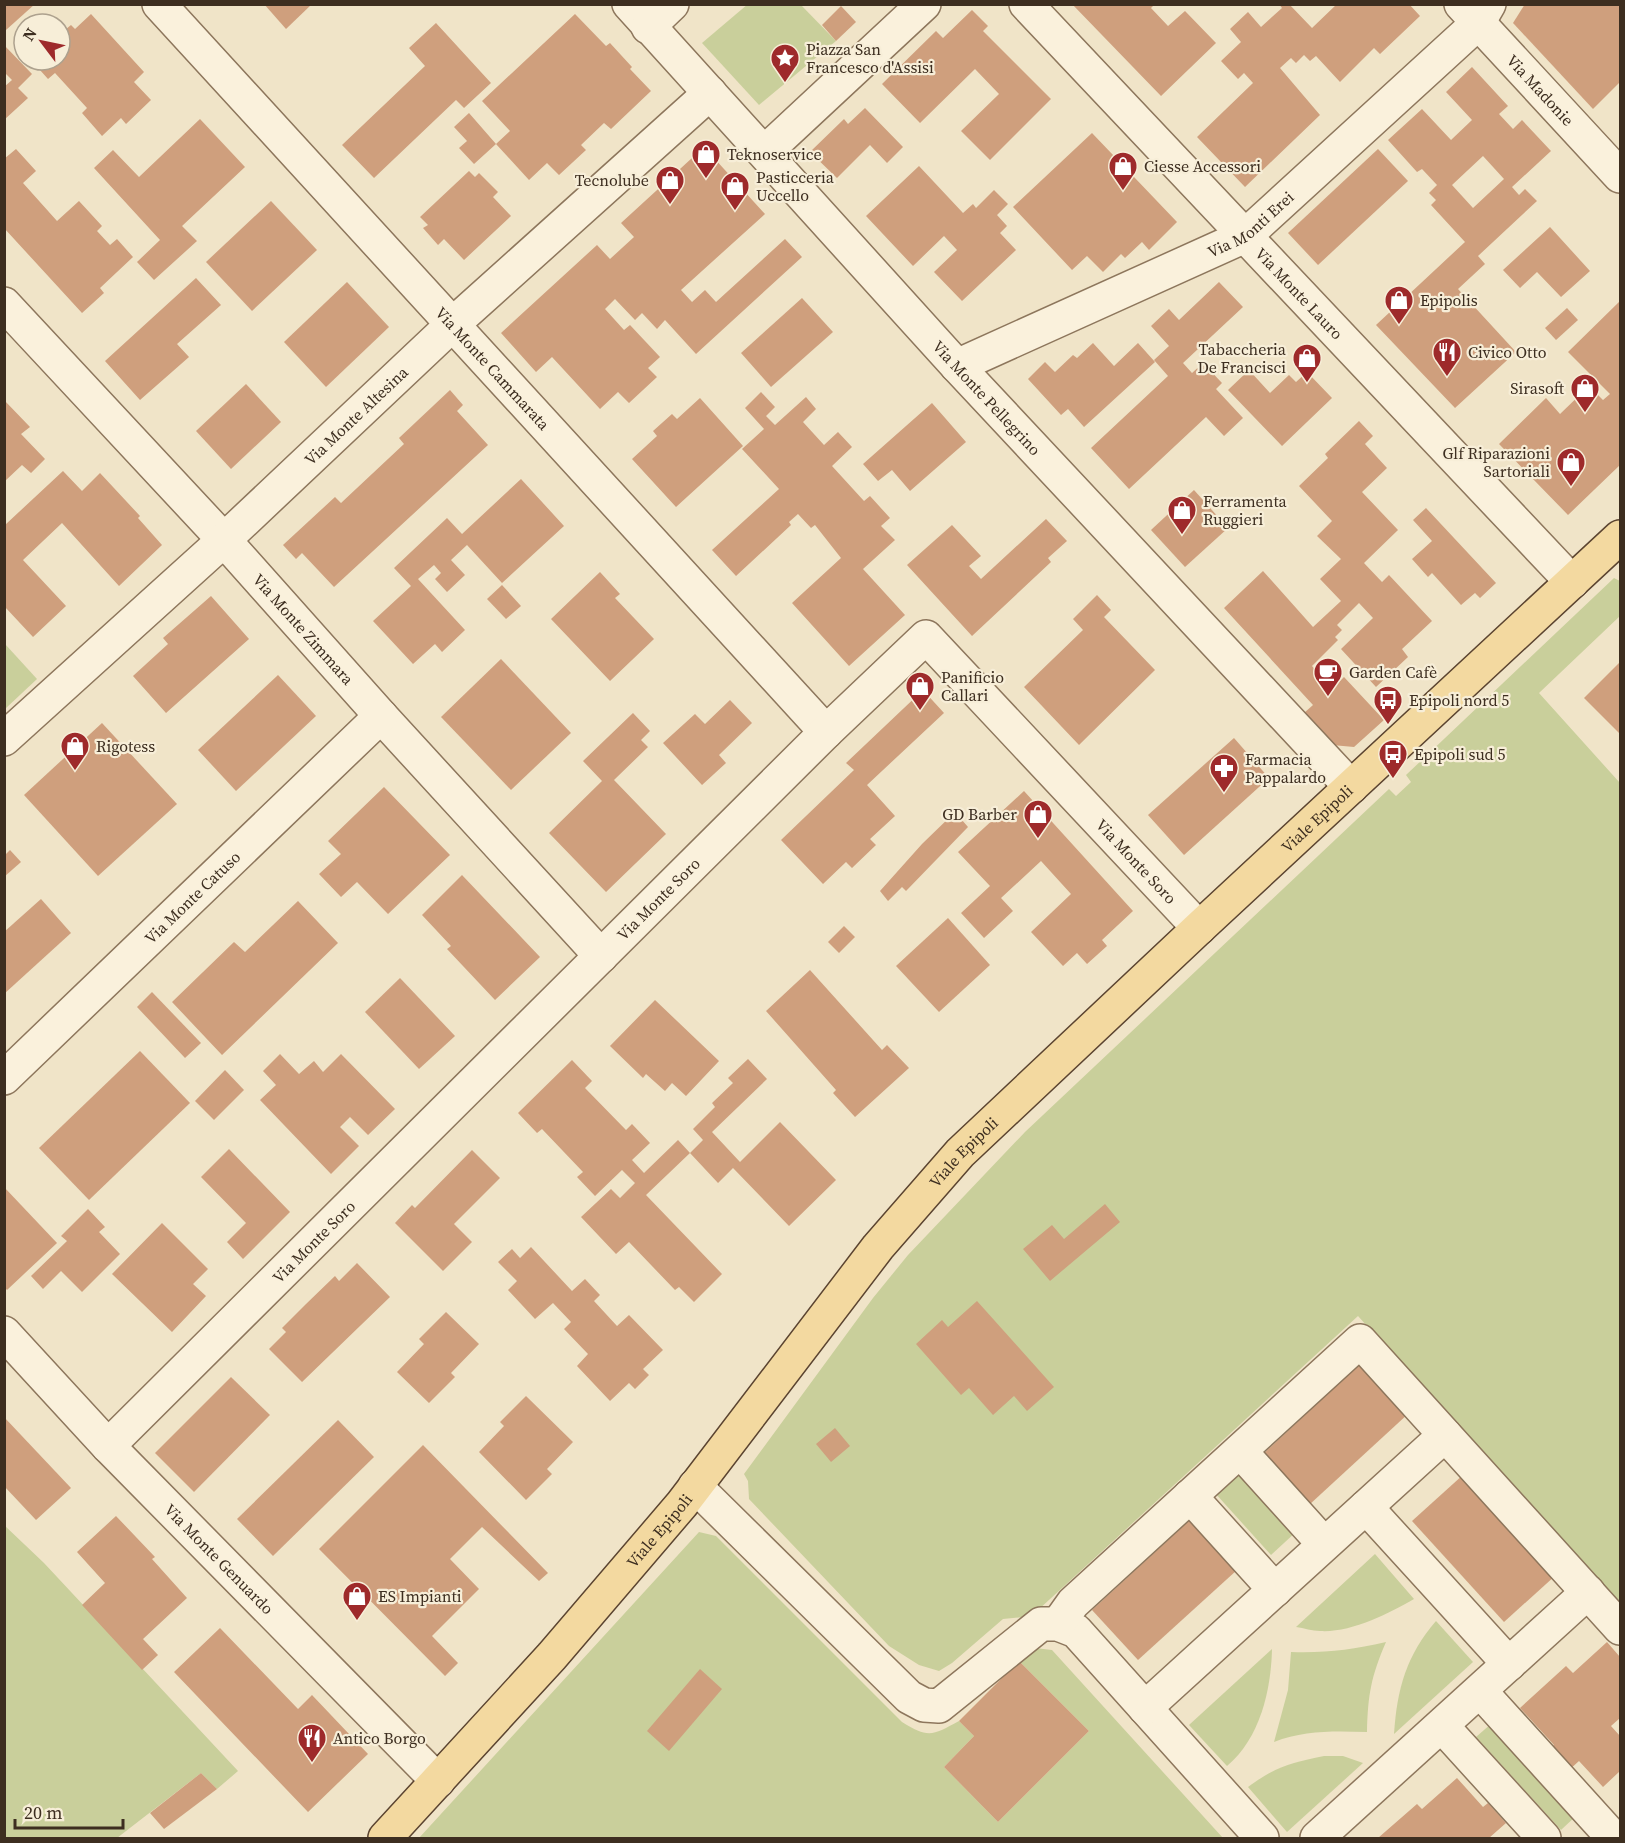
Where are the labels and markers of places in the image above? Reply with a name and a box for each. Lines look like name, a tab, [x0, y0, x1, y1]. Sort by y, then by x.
place label: Piazza San Francesco d'Assisi	[806, 38, 934, 78]
place icon: Piazza San Francesco d'Assisi	[769, 42, 801, 84]
shop icon: Teknoservice	[690, 138, 722, 180]
place label: Teknoservice	[727, 143, 822, 165]
shop icon: Ciesse Accessori	[1107, 150, 1139, 192]
place label: Ciesse Accessori	[1144, 155, 1261, 177]
shop icon: Tecnolube	[654, 164, 686, 206]
place label: Pasticceria Uccello	[756, 166, 835, 206]
place label: Tecnolube	[575, 169, 649, 191]
shop icon: Pasticceria Uccello	[719, 170, 751, 212]
shop icon: Epipolis	[1383, 284, 1415, 326]
place label: Epipolis	[1420, 289, 1478, 311]
restaurant icon: Civico Otto	[1431, 336, 1463, 378]
place label: Tabaccheria De Francisci	[1197, 338, 1287, 378]
place label: Civico Otto	[1468, 341, 1547, 363]
shop icon: Tabaccheria De Francisci	[1291, 342, 1323, 384]
shop icon: Sirasoft	[1569, 372, 1601, 414]
place label: Sirasoft	[1510, 377, 1565, 399]
place label: Glf Riparazioni Sartoriali	[1442, 442, 1550, 482]
shop icon: Glf Riparazioni Sartoriali	[1555, 446, 1587, 488]
place label: Ferramenta Ruggieri	[1203, 490, 1288, 530]
shop icon: Ferramenta Ruggieri	[1166, 494, 1198, 536]
cafe icon: Garden Cafè	[1312, 656, 1344, 698]
place label: Garden Cafè	[1349, 661, 1437, 683]
place label: Panificio Callari	[941, 666, 1004, 706]
shop icon: Panificio Callari	[904, 670, 936, 712]
bus stop icon: Epipoli nord 5	[1372, 684, 1404, 726]
place label: Epipoli nord 5	[1409, 689, 1509, 711]
shop icon: Rigotess	[59, 730, 91, 772]
place label: Rigotess	[96, 735, 155, 757]
bus stop icon: Epipoli sud 5	[1377, 738, 1409, 780]
place label: Epipoli sud 5	[1414, 743, 1505, 765]
place label: Farmacia Pappalardo	[1245, 748, 1326, 788]
pharmacy icon: Farmacia Pappalardo	[1208, 752, 1240, 794]
shop icon: GD Barber	[1022, 798, 1054, 840]
place label: GD Barber	[942, 803, 1017, 825]
shop icon: ES Impianti	[341, 1580, 373, 1622]
place label: ES Impianti	[378, 1585, 462, 1607]
restaurant icon: Antico Borgo	[296, 1722, 328, 1764]
place label: Antico Borgo	[333, 1727, 426, 1749]

